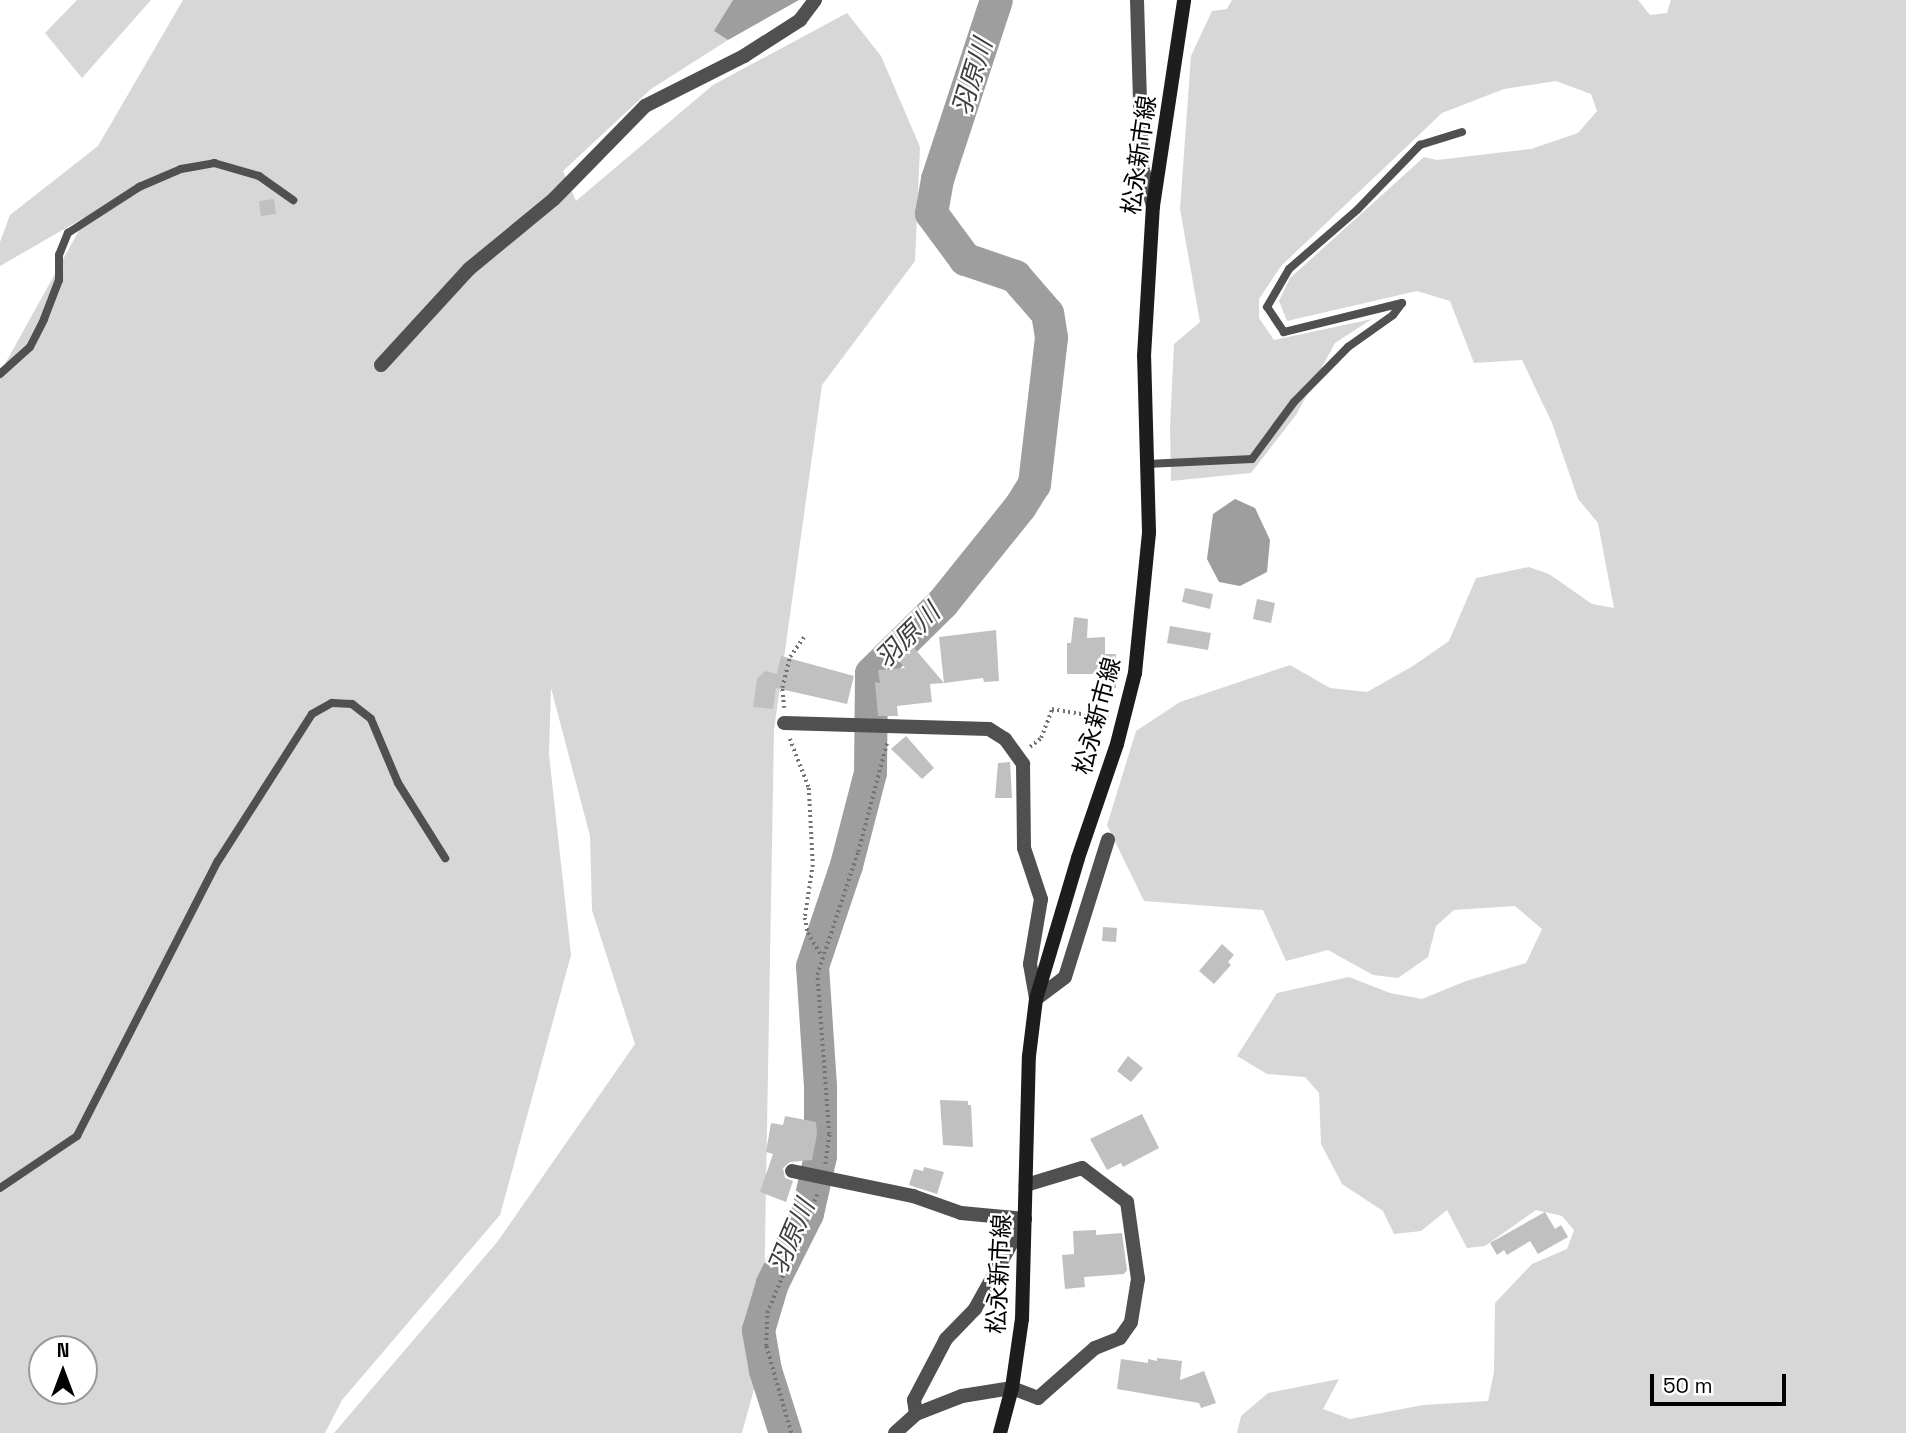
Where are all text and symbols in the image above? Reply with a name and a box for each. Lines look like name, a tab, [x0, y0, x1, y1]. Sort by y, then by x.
water label: 羽原川	[947, 35, 999, 119]
street label: 松永新市線	[1116, 94, 1162, 216]
water label: 羽原川	[869, 597, 947, 675]
street label: 松永新市線	[1068, 654, 1126, 778]
water label: 羽原川	[762, 1195, 822, 1279]
street label: 松永新市線	[981, 1213, 1017, 1335]
north arrow	[28, 1335, 98, 1405]
text: N	[57, 1338, 69, 1363]
scale bar	[1654, 1360, 1790, 1404]
text: 50 m	[1663, 1372, 1713, 1399]

